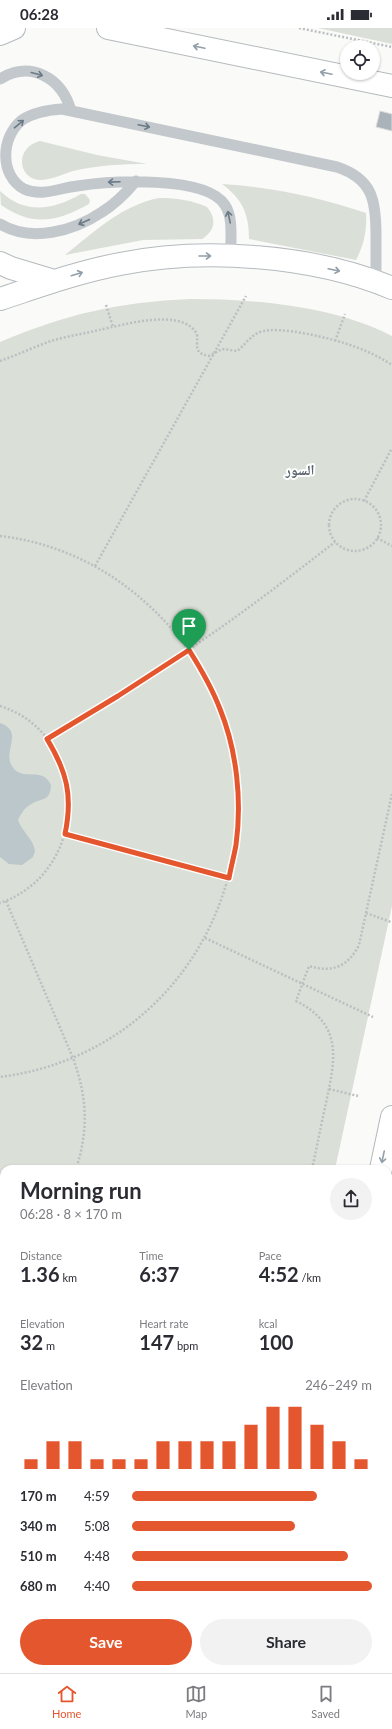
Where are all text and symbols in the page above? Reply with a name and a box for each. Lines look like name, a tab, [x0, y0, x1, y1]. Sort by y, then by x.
text: 06:28	[20, 5, 59, 23]
map controls	[340, 40, 380, 80]
button: locate	[340, 40, 380, 80]
one-way arrow	[193, 42, 206, 50]
one-way arrow	[320, 68, 333, 76]
one-way arrow	[30, 70, 43, 78]
one-way arrow	[13, 119, 24, 128]
one-way arrow	[137, 122, 150, 130]
one-way arrow	[108, 178, 121, 185]
one-way arrow	[224, 211, 232, 224]
one-way arrow	[78, 219, 90, 226]
one-way arrow	[198, 252, 211, 260]
one-way arrow	[327, 267, 340, 275]
one-way arrow	[70, 270, 83, 277]
district label: السور	[285, 461, 314, 478]
pin	[172, 609, 206, 650]
icon: arrive	[178, 615, 200, 637]
one-way arrow	[379, 1150, 387, 1163]
text: Morning run	[20, 1177, 142, 1204]
button: share	[330, 1178, 372, 1220]
text: 06:28 · 8 × 170 m	[20, 1206, 122, 1222]
text: Distance	[20, 1249, 62, 1262]
text: Time	[139, 1249, 163, 1262]
text: Pace	[259, 1249, 282, 1262]
text: 1.36	[20, 1262, 60, 1286]
text: 6:37	[139, 1262, 179, 1286]
text: 4:52	[259, 1262, 299, 1286]
text: km	[60, 1271, 77, 1284]
text: /km	[299, 1271, 321, 1284]
text: Elevation	[20, 1317, 65, 1330]
text: Heart rate	[139, 1317, 189, 1330]
text: kcal	[259, 1317, 277, 1330]
text: 32	[20, 1330, 43, 1354]
text: 147	[139, 1330, 174, 1354]
text: 100	[259, 1330, 293, 1354]
text: m	[43, 1339, 55, 1352]
text: bpm	[174, 1339, 198, 1352]
text: Elevation	[20, 1377, 73, 1393]
text: 246–249 m	[305, 1377, 372, 1393]
text: 170 m	[20, 1488, 57, 1504]
text: 4:59	[84, 1488, 110, 1504]
text: 340 m	[20, 1518, 57, 1534]
text: 5:08	[84, 1518, 110, 1534]
text: 510 m	[20, 1548, 57, 1564]
text: 4:48	[84, 1548, 110, 1564]
text: 680 m	[20, 1578, 57, 1594]
text: 4:40	[84, 1578, 110, 1594]
button: Save	[20, 1619, 192, 1665]
button: Share	[200, 1619, 372, 1665]
tab: Home	[52, 1683, 81, 1720]
tab: Map	[185, 1683, 207, 1720]
tab: Saved	[311, 1683, 340, 1720]

